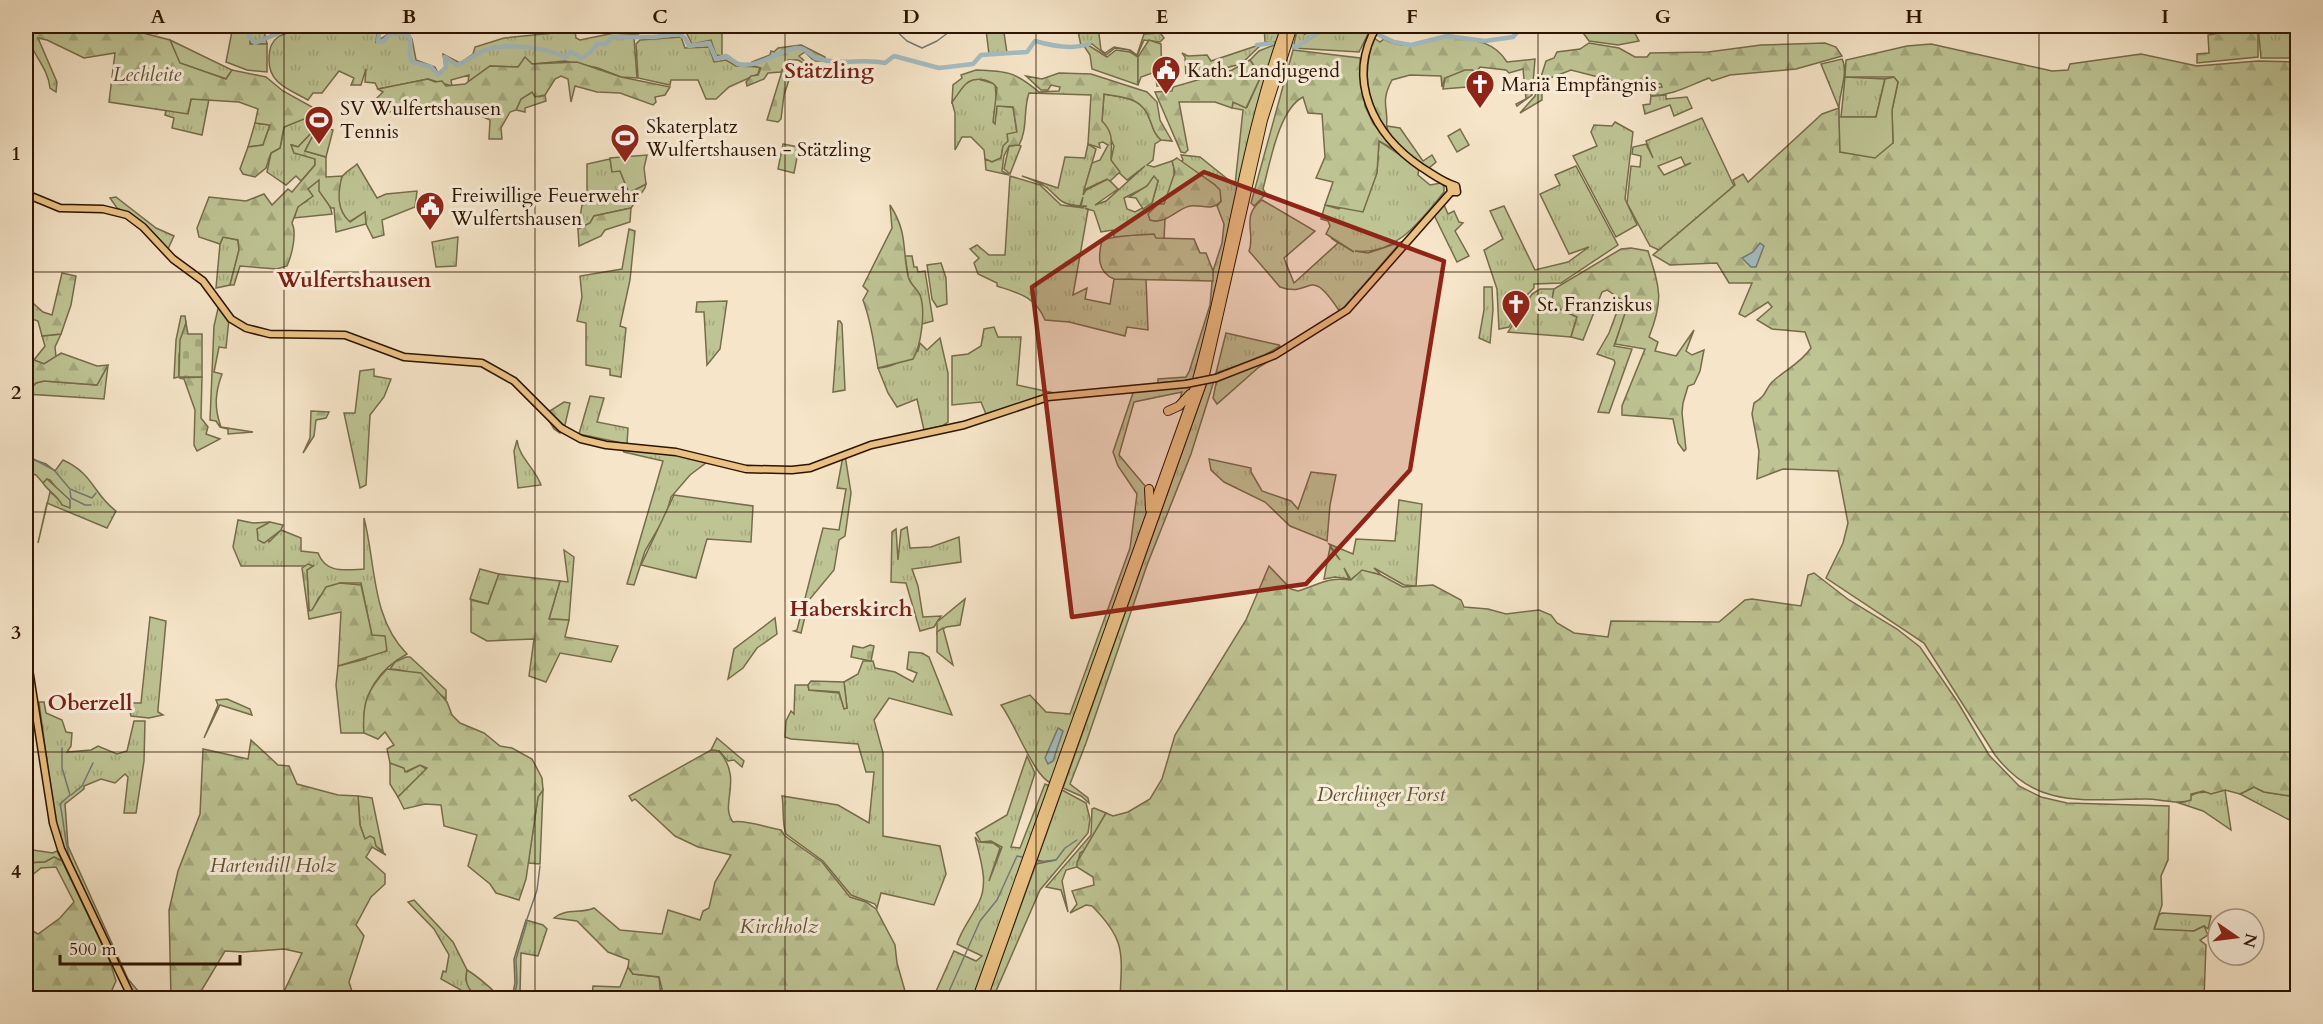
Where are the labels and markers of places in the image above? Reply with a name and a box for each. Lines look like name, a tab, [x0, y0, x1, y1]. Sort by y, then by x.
public building icon: Kath. Landjugend	[1150, 54, 1182, 96]
place label: Kath. Landjugend	[1187, 57, 1340, 84]
church icon: Mariä Empfängnis	[1464, 68, 1496, 110]
place label: Mariä Empfängnis	[1501, 71, 1657, 98]
place label: SV Wulfertshausen Tennis	[340, 95, 502, 145]
sports icon: SV Wulfertshausen Tennis	[303, 104, 335, 146]
place label: Skaterplatz Wulfertshausen - Stätzling	[645, 113, 872, 163]
sports icon: Skaterplatz Wulfertshausen - Stätzling	[609, 122, 641, 164]
place label: Freiwillige Feuerwehr Wulfertshausen	[450, 182, 639, 232]
public building icon: Freiwillige Feuerwehr Wulfertshausen	[414, 190, 446, 232]
church icon: St. Franziskus	[1500, 288, 1532, 330]
place label: St. Franziskus	[1537, 291, 1652, 318]

